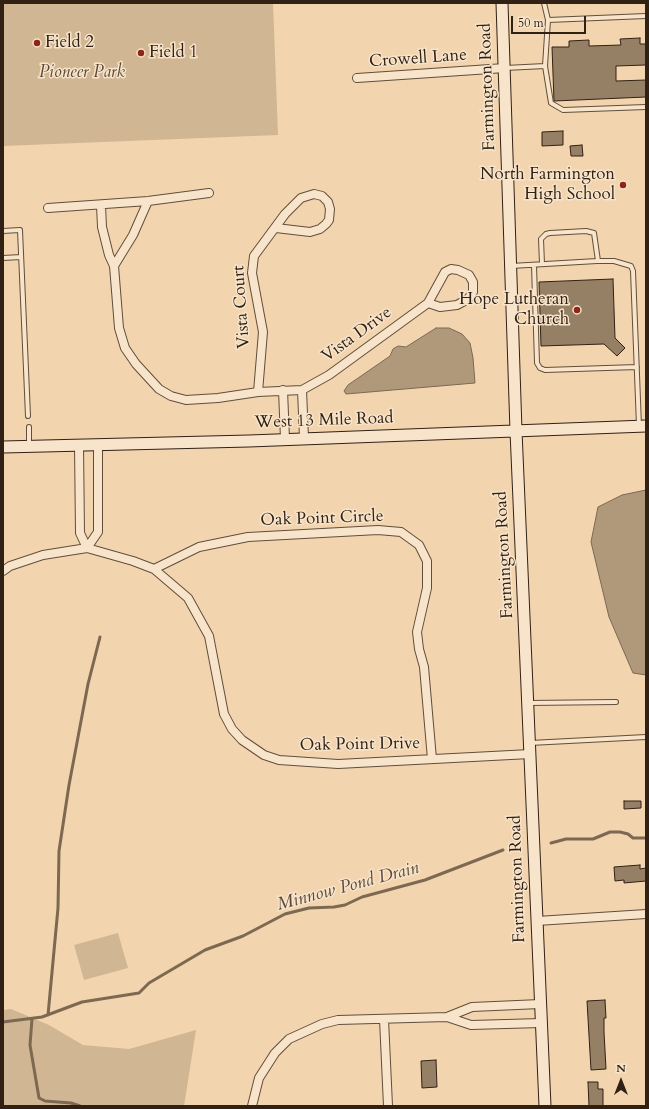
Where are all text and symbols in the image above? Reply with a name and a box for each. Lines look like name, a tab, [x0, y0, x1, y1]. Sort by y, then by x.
scale bar	[513, 8, 588, 34]
text: 50 m	[518, 15, 544, 31]
street label: Farmington Road	[476, 23, 500, 151]
place label: Field 2	[45, 33, 94, 53]
marker: Field 2	[32, 38, 42, 48]
place label: Field 1	[149, 43, 198, 63]
street label: Crowell Lane	[368, 45, 468, 73]
marker: Field 1	[136, 48, 146, 58]
park label: Pioneer Park	[39, 63, 125, 83]
place label: North Farmington High School	[480, 165, 615, 205]
marker: North Farmington High School	[618, 180, 628, 190]
street label: Vista Court	[229, 265, 255, 349]
place label: Hope Lutheran Church	[459, 290, 569, 330]
street label: Vista Drive	[318, 303, 396, 367]
marker: Hope Lutheran Church	[572, 305, 582, 315]
street label: West 13 Mile Road	[254, 408, 394, 434]
street label: Farmington Road	[491, 491, 519, 619]
street label: Oak Point Circle	[260, 507, 384, 531]
street label: Oak Point Drive	[300, 734, 420, 756]
street label: Farmington Road	[506, 815, 530, 943]
water label: Minnow Pond Drain	[275, 858, 421, 916]
north arrow	[601, 1061, 641, 1101]
text: N	[616, 1061, 626, 1076]

